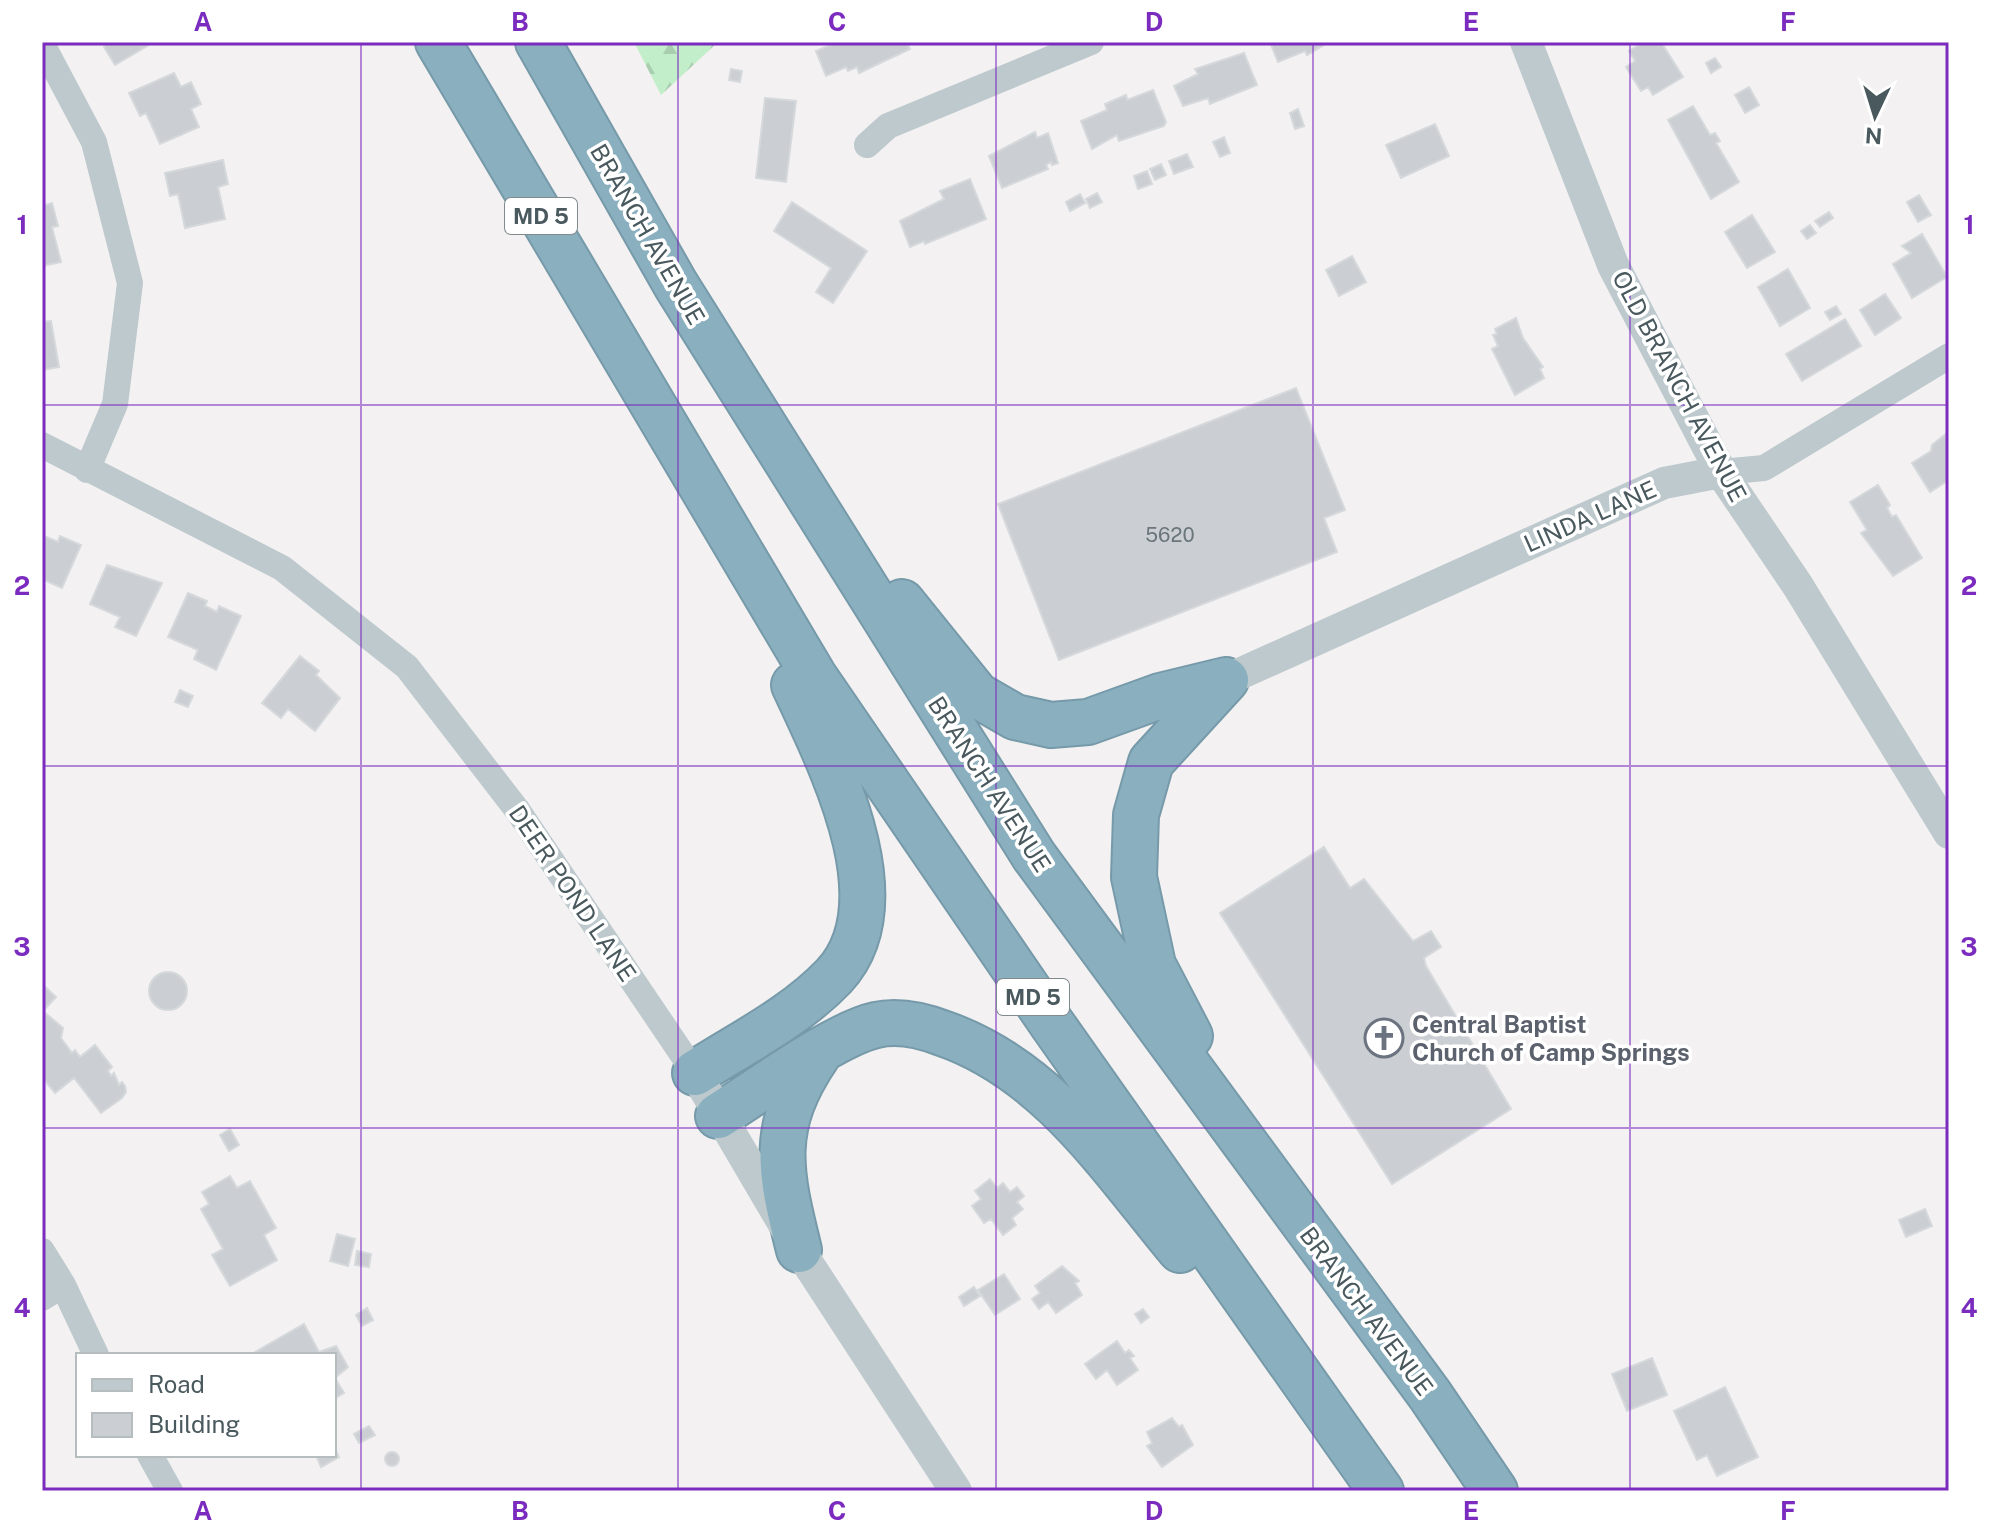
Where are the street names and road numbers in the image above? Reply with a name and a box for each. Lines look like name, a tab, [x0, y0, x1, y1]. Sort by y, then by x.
street label: BRANCH AVENUE	[585, 139, 711, 329]
road number: MD 5	[505, 198, 577, 234]
street label: OLD BRANCH AVENUE	[1607, 266, 1753, 506]
street label: LINDA LANE	[1520, 474, 1660, 558]
street label: BRANCH AVENUE	[923, 691, 1057, 877]
street label: DEER POND LANE	[504, 800, 642, 986]
road number: MD 5	[997, 979, 1069, 1015]
street label: BRANCH AVENUE	[1295, 1221, 1439, 1401]

